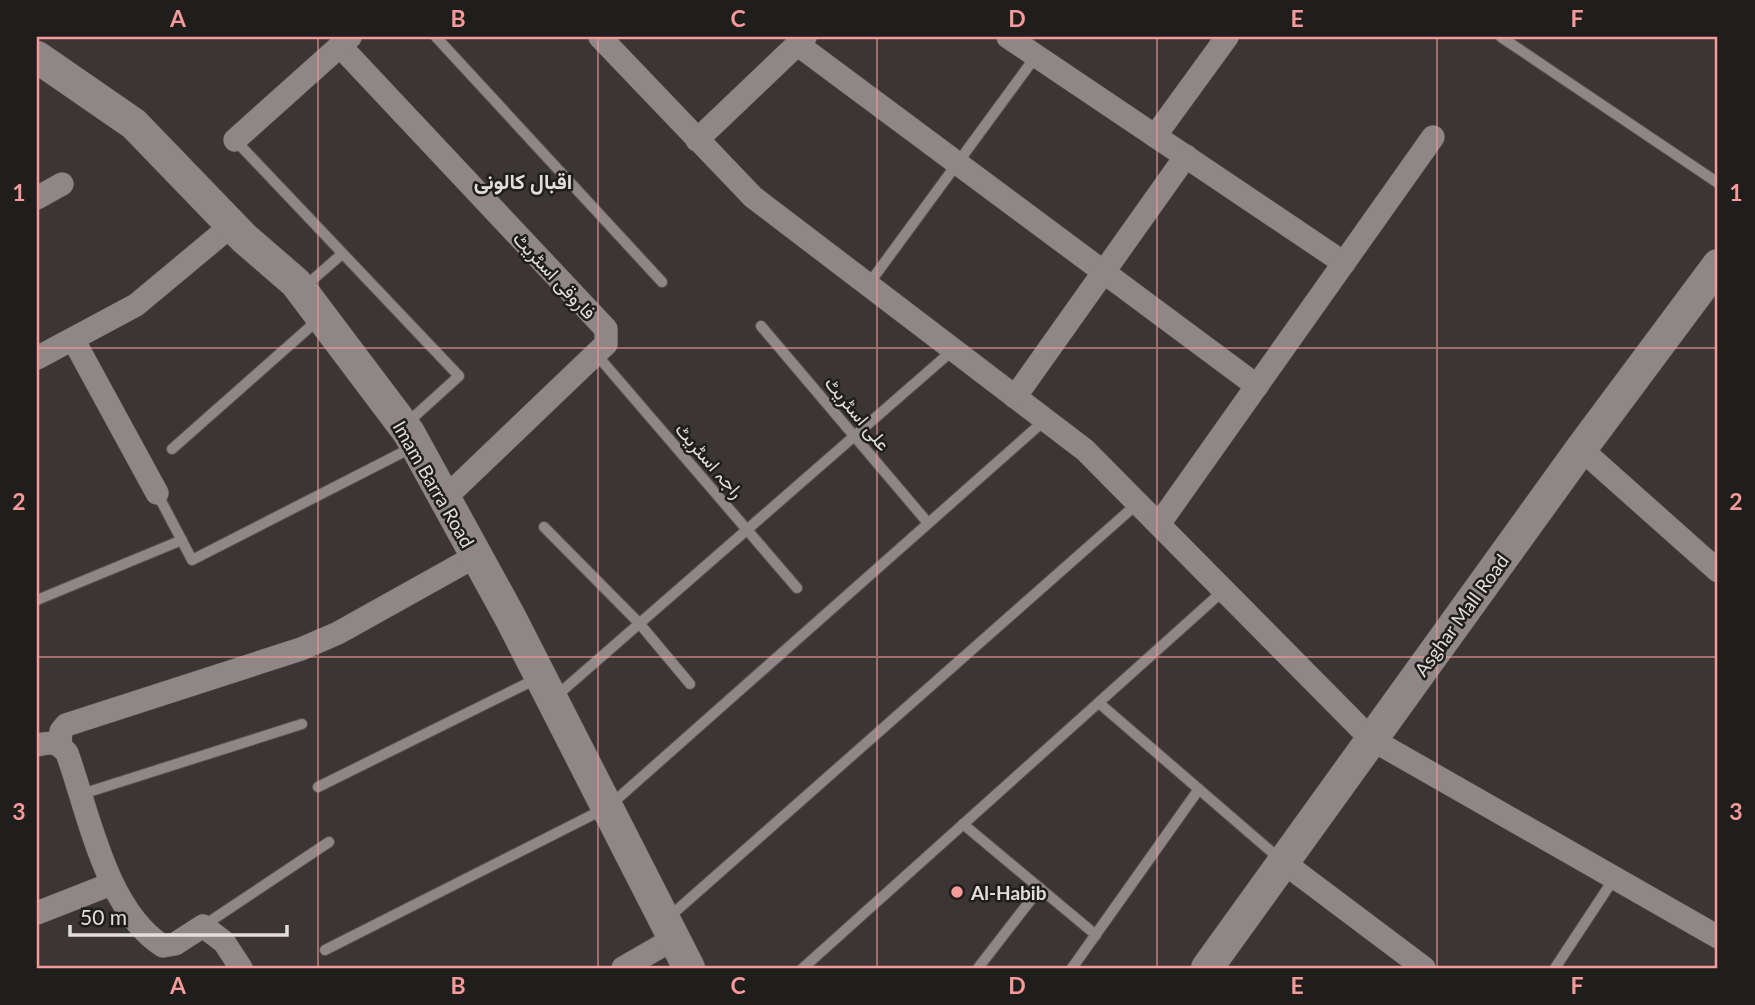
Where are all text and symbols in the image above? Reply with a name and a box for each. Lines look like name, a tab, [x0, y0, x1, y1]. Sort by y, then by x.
text: A	[169, 4, 187, 32]
text: B	[450, 4, 466, 32]
text: C	[730, 4, 746, 32]
text: D	[1008, 4, 1026, 32]
text: E	[1290, 4, 1304, 32]
text: F	[1570, 4, 1584, 32]
district label: اقبال کالونی	[474, 168, 572, 195]
text: 1	[12, 178, 26, 206]
text: 1	[1729, 178, 1743, 206]
street label: فاروقی اسٹریٹ	[508, 227, 601, 324]
street label: علی اسٹریٹ	[820, 371, 896, 455]
street label: Imam Barra Road	[388, 417, 480, 551]
street label: راجہ اسٹریٹ	[670, 417, 749, 503]
text: 2	[12, 487, 26, 515]
text: 2	[1729, 487, 1743, 515]
street label: Asghar Mall Road	[1409, 550, 1513, 680]
text: 3	[12, 797, 26, 825]
text: 3	[1729, 797, 1743, 825]
place label: Al-Habib	[970, 881, 1047, 904]
marker: Al-Habib	[949, 884, 965, 900]
scale bar	[70, 893, 287, 937]
text: 50 m	[80, 904, 127, 929]
text: A	[169, 971, 187, 999]
text: B	[450, 971, 466, 999]
text: C	[730, 971, 746, 999]
text: D	[1008, 971, 1026, 999]
text: E	[1290, 971, 1304, 999]
text: F	[1570, 971, 1584, 999]

